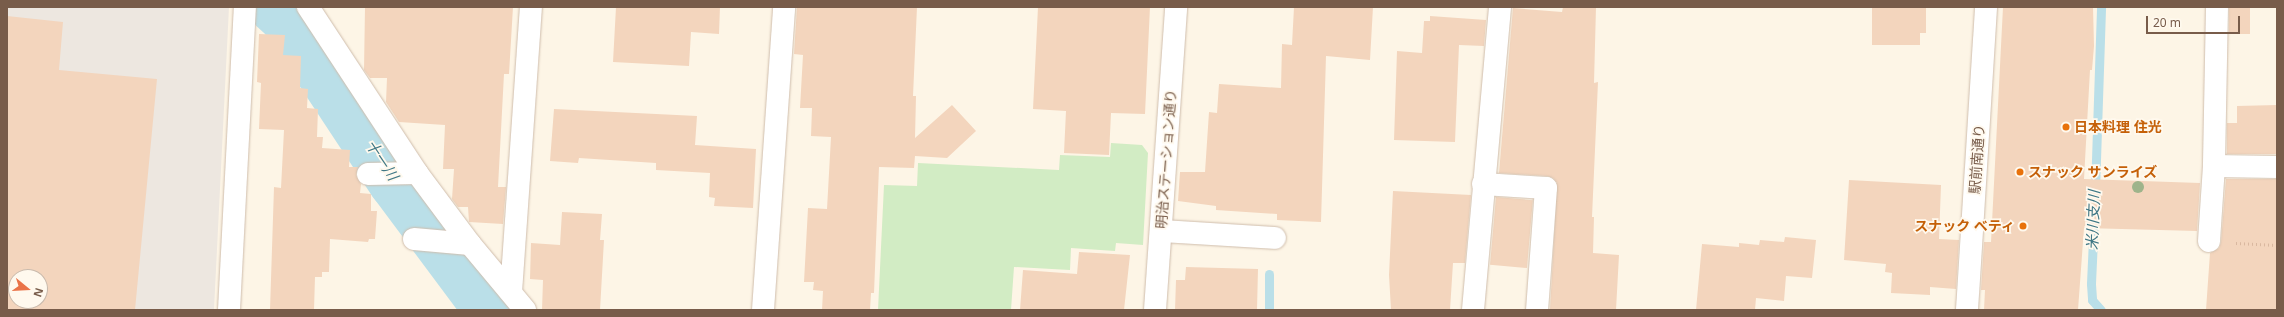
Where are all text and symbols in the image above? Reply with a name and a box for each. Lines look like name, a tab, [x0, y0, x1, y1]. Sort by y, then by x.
scale bar	[2148, 8, 2242, 34]
text: 20 m	[2153, 14, 2181, 31]
street label: 明治ステーション通り	[1153, 89, 1179, 229]
place label: 日本料理 住光	[2074, 119, 2162, 135]
marker: 日本料理 住光	[2061, 122, 2071, 132]
street label: 駅前南通り	[1966, 123, 1988, 195]
water label: 十一川	[362, 136, 402, 184]
place label: スナック サンライズ	[2028, 164, 2158, 180]
marker: スナック サンライズ	[2015, 167, 2025, 177]
water label: 米川支川	[2083, 190, 2103, 250]
place label: スナック べティ	[1913, 218, 2015, 234]
marker: スナック べティ	[2018, 221, 2028, 231]
north arrow	[8, 269, 48, 309]
text: N	[30, 286, 47, 299]

